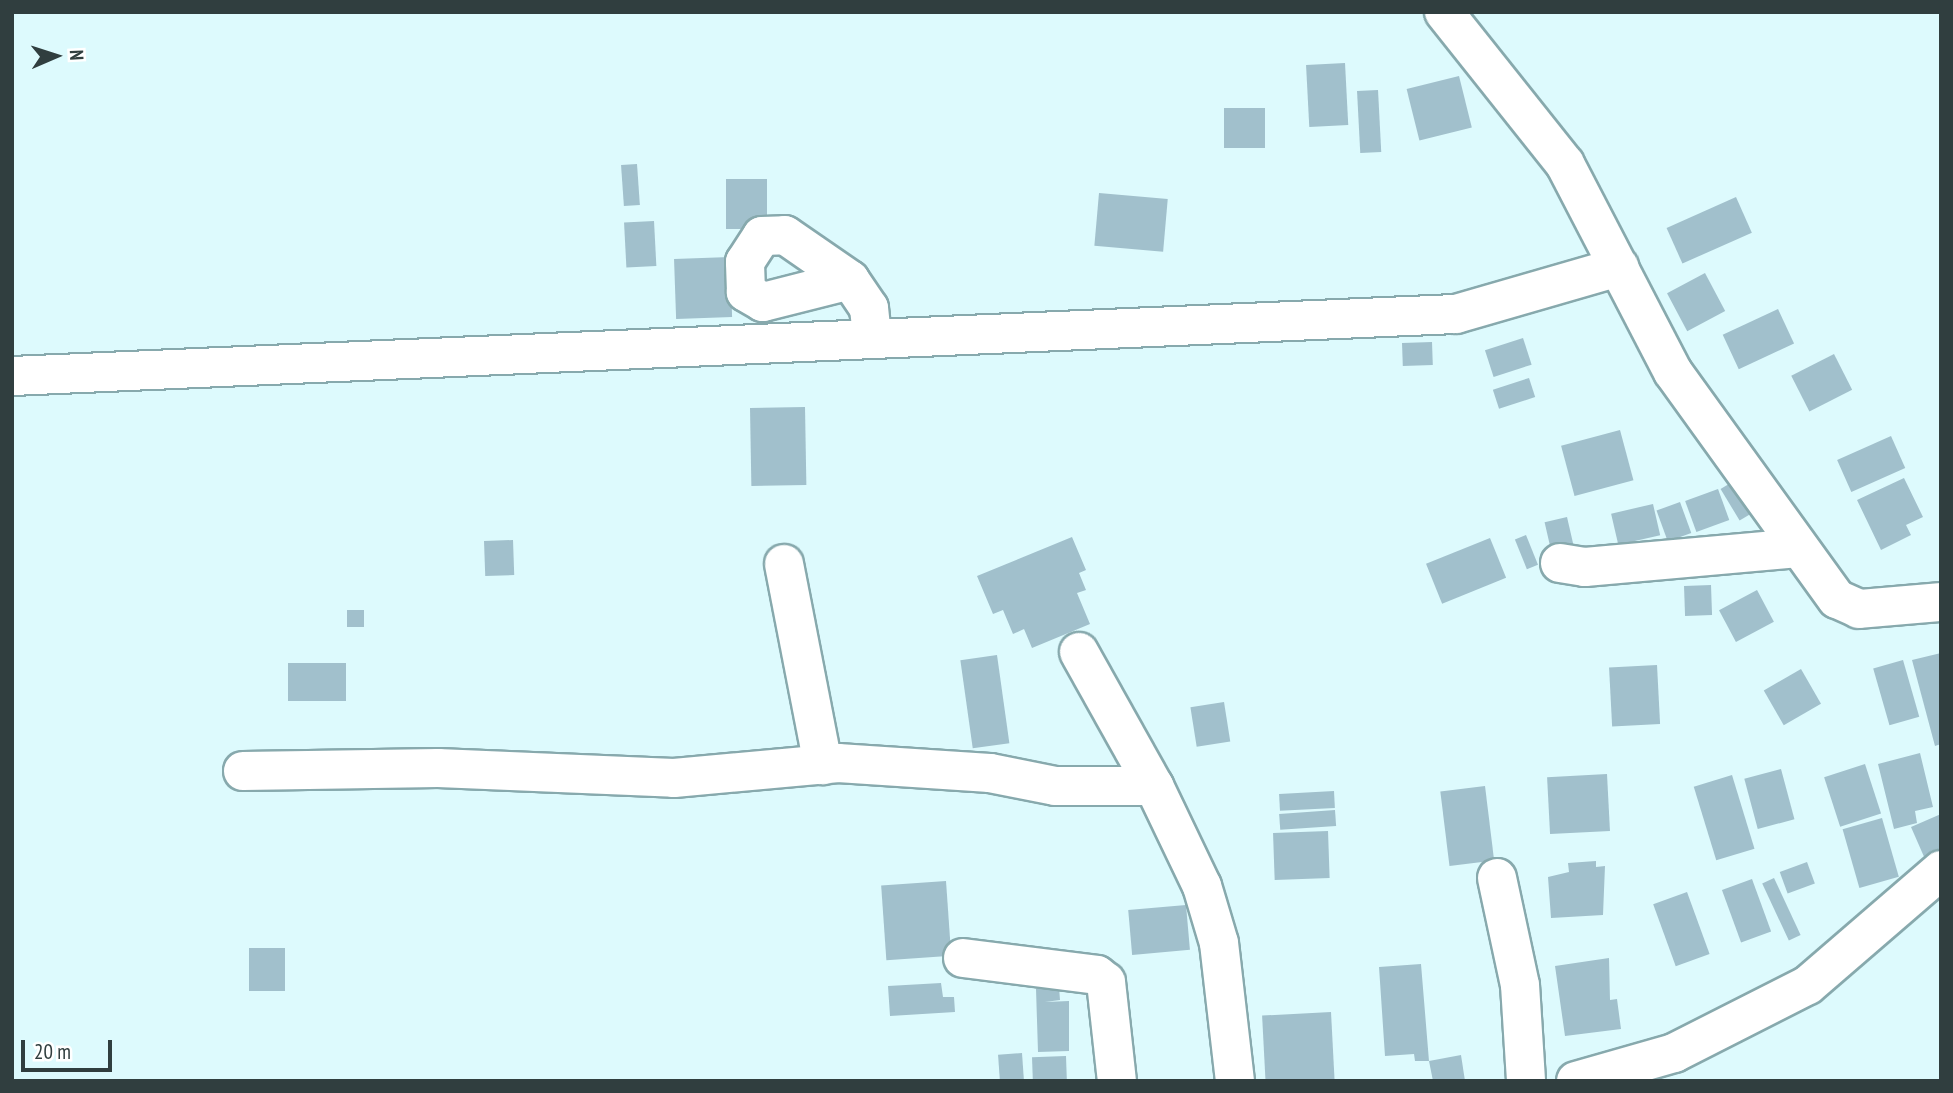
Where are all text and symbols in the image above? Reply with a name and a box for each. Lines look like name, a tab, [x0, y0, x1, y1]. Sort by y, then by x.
north arrow	[21, 21, 91, 91]
text: N	[65, 49, 89, 61]
scale bar	[24, 1026, 116, 1070]
text: 20 m	[34, 1038, 71, 1065]

